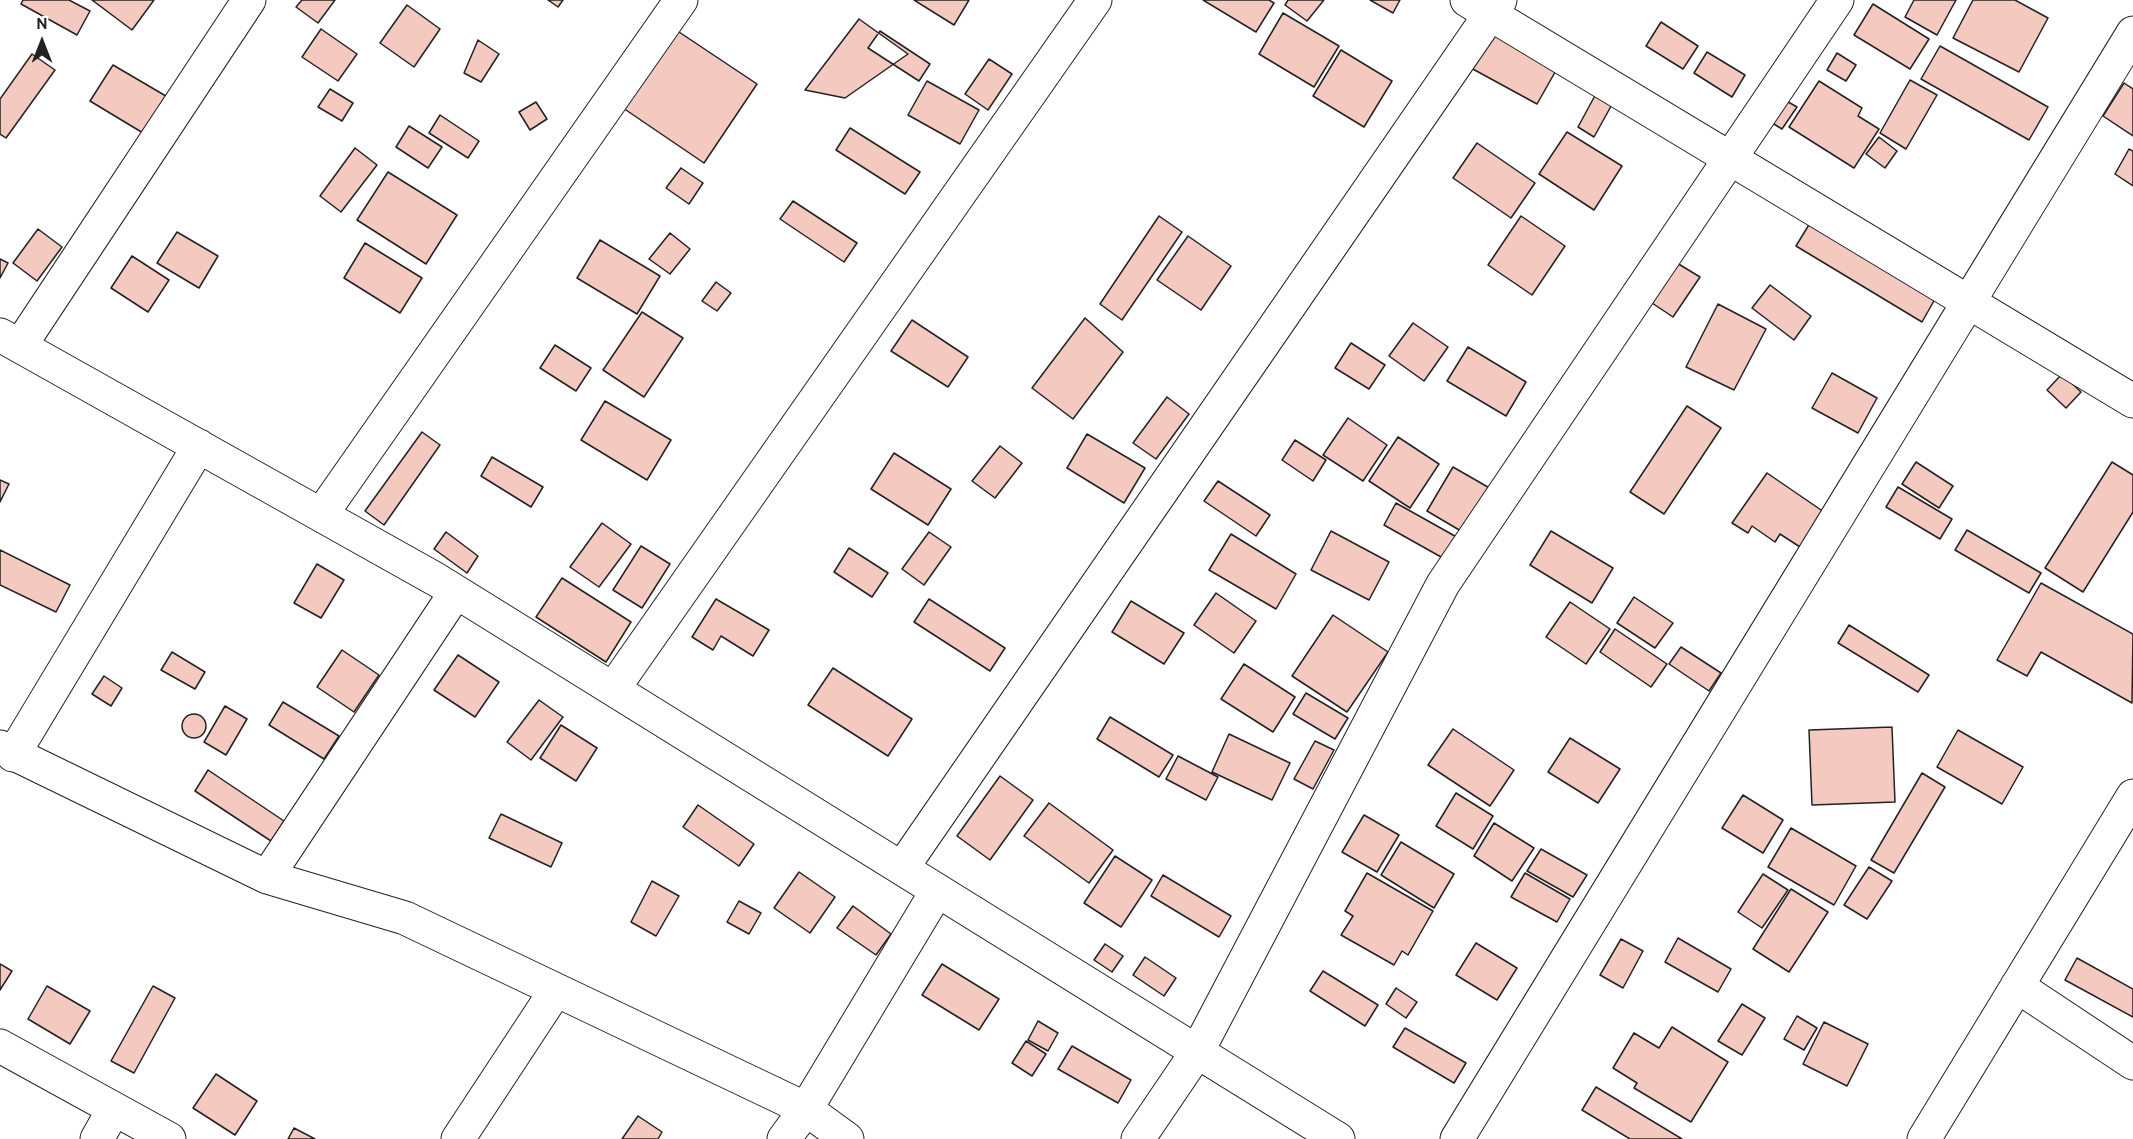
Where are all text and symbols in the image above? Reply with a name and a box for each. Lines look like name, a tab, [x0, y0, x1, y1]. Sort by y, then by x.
north arrow	[12, 12, 72, 72]
text: N	[36, 14, 48, 33]

